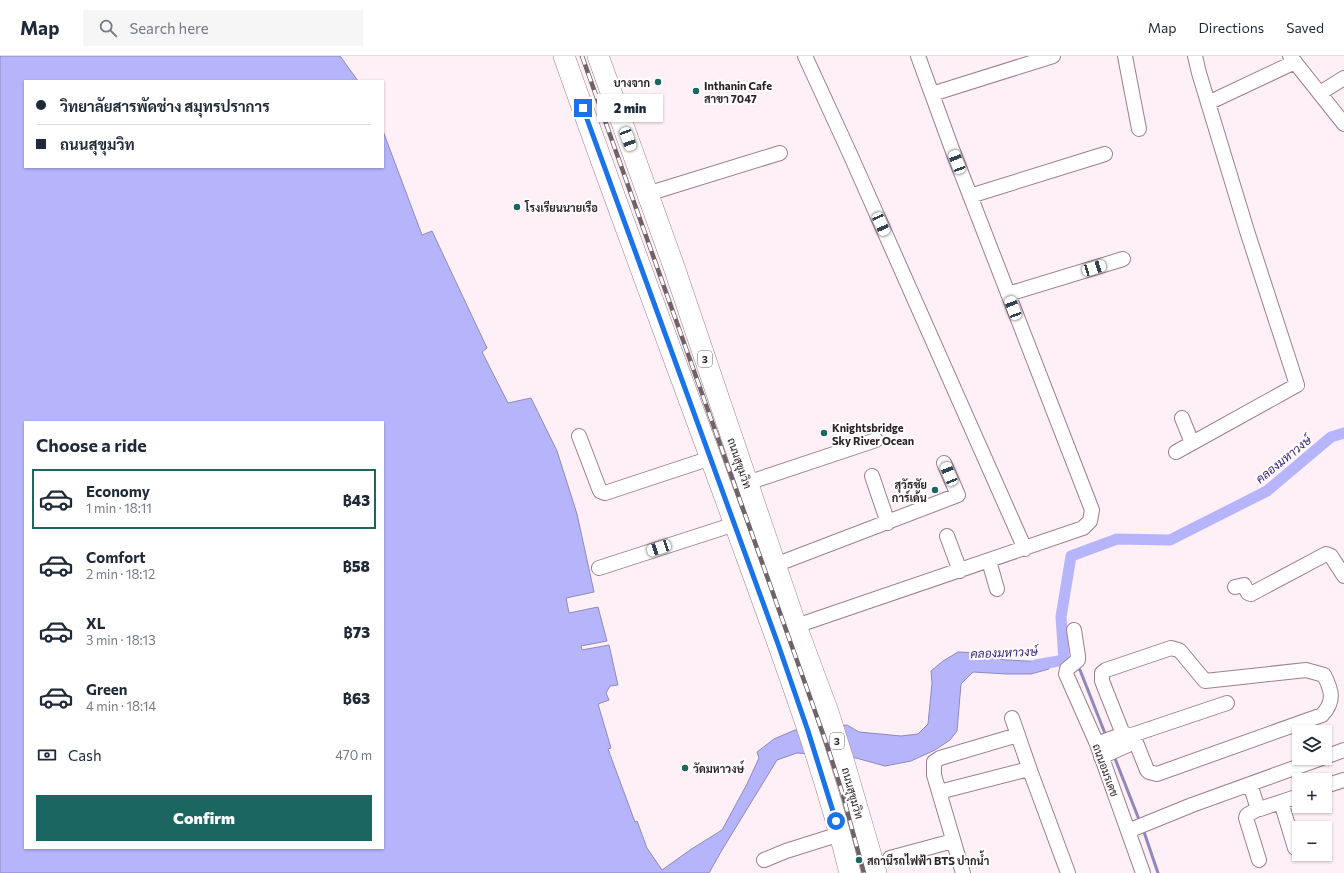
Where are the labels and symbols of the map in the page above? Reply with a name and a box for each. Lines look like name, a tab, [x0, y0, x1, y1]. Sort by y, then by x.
place label: บางจาก	[613, 76, 650, 89]
marker: บางจาก	[653, 77, 663, 87]
place label: Inthanin Cafe สาขา 7047	[704, 79, 772, 105]
marker: Inthanin Cafe สาขา 7047	[691, 86, 701, 96]
callout: 2 min	[597, 94, 663, 122]
route end	[574, 99, 592, 117]
car	[618, 126, 638, 152]
car	[947, 149, 967, 175]
place label: โรงเรียนนายเรือ	[524, 200, 598, 214]
marker: โรงเรียนนายเรือ	[512, 202, 522, 212]
car	[871, 211, 891, 237]
car	[1081, 259, 1107, 277]
car	[1003, 295, 1023, 321]
road number: 3	[698, 351, 712, 367]
place label: Knightsbridge Sky River Ocean	[832, 421, 914, 447]
marker: Knightsbridge Sky River Ocean	[819, 428, 829, 438]
water label: คลองมหาวงษ์	[1252, 431, 1315, 486]
street label: ถนนสุขุมวิท	[722, 436, 755, 491]
car	[939, 461, 959, 487]
place label: สุวัธชัย การ์เด้น	[892, 478, 927, 504]
marker: สุวัธชัย การ์เด้น	[930, 485, 940, 495]
car	[646, 539, 672, 557]
water label: คลองมหาวงษ์	[970, 644, 1040, 660]
road number: 3	[830, 733, 844, 749]
street label: ถนนอมรเดช	[1090, 742, 1122, 799]
place label: วัดมหาวงษ์	[693, 760, 745, 775]
marker: วัดมหาวงษ์	[680, 763, 690, 773]
street label: ถนนสุขุมวิท	[837, 766, 867, 821]
route start	[827, 812, 845, 830]
place label: สถานีรถไฟฟ้า BTS ปากน้ำ	[867, 850, 989, 867]
marker: สถานีรถไฟฟ้า BTS ปากน้ำ	[854, 855, 864, 865]

